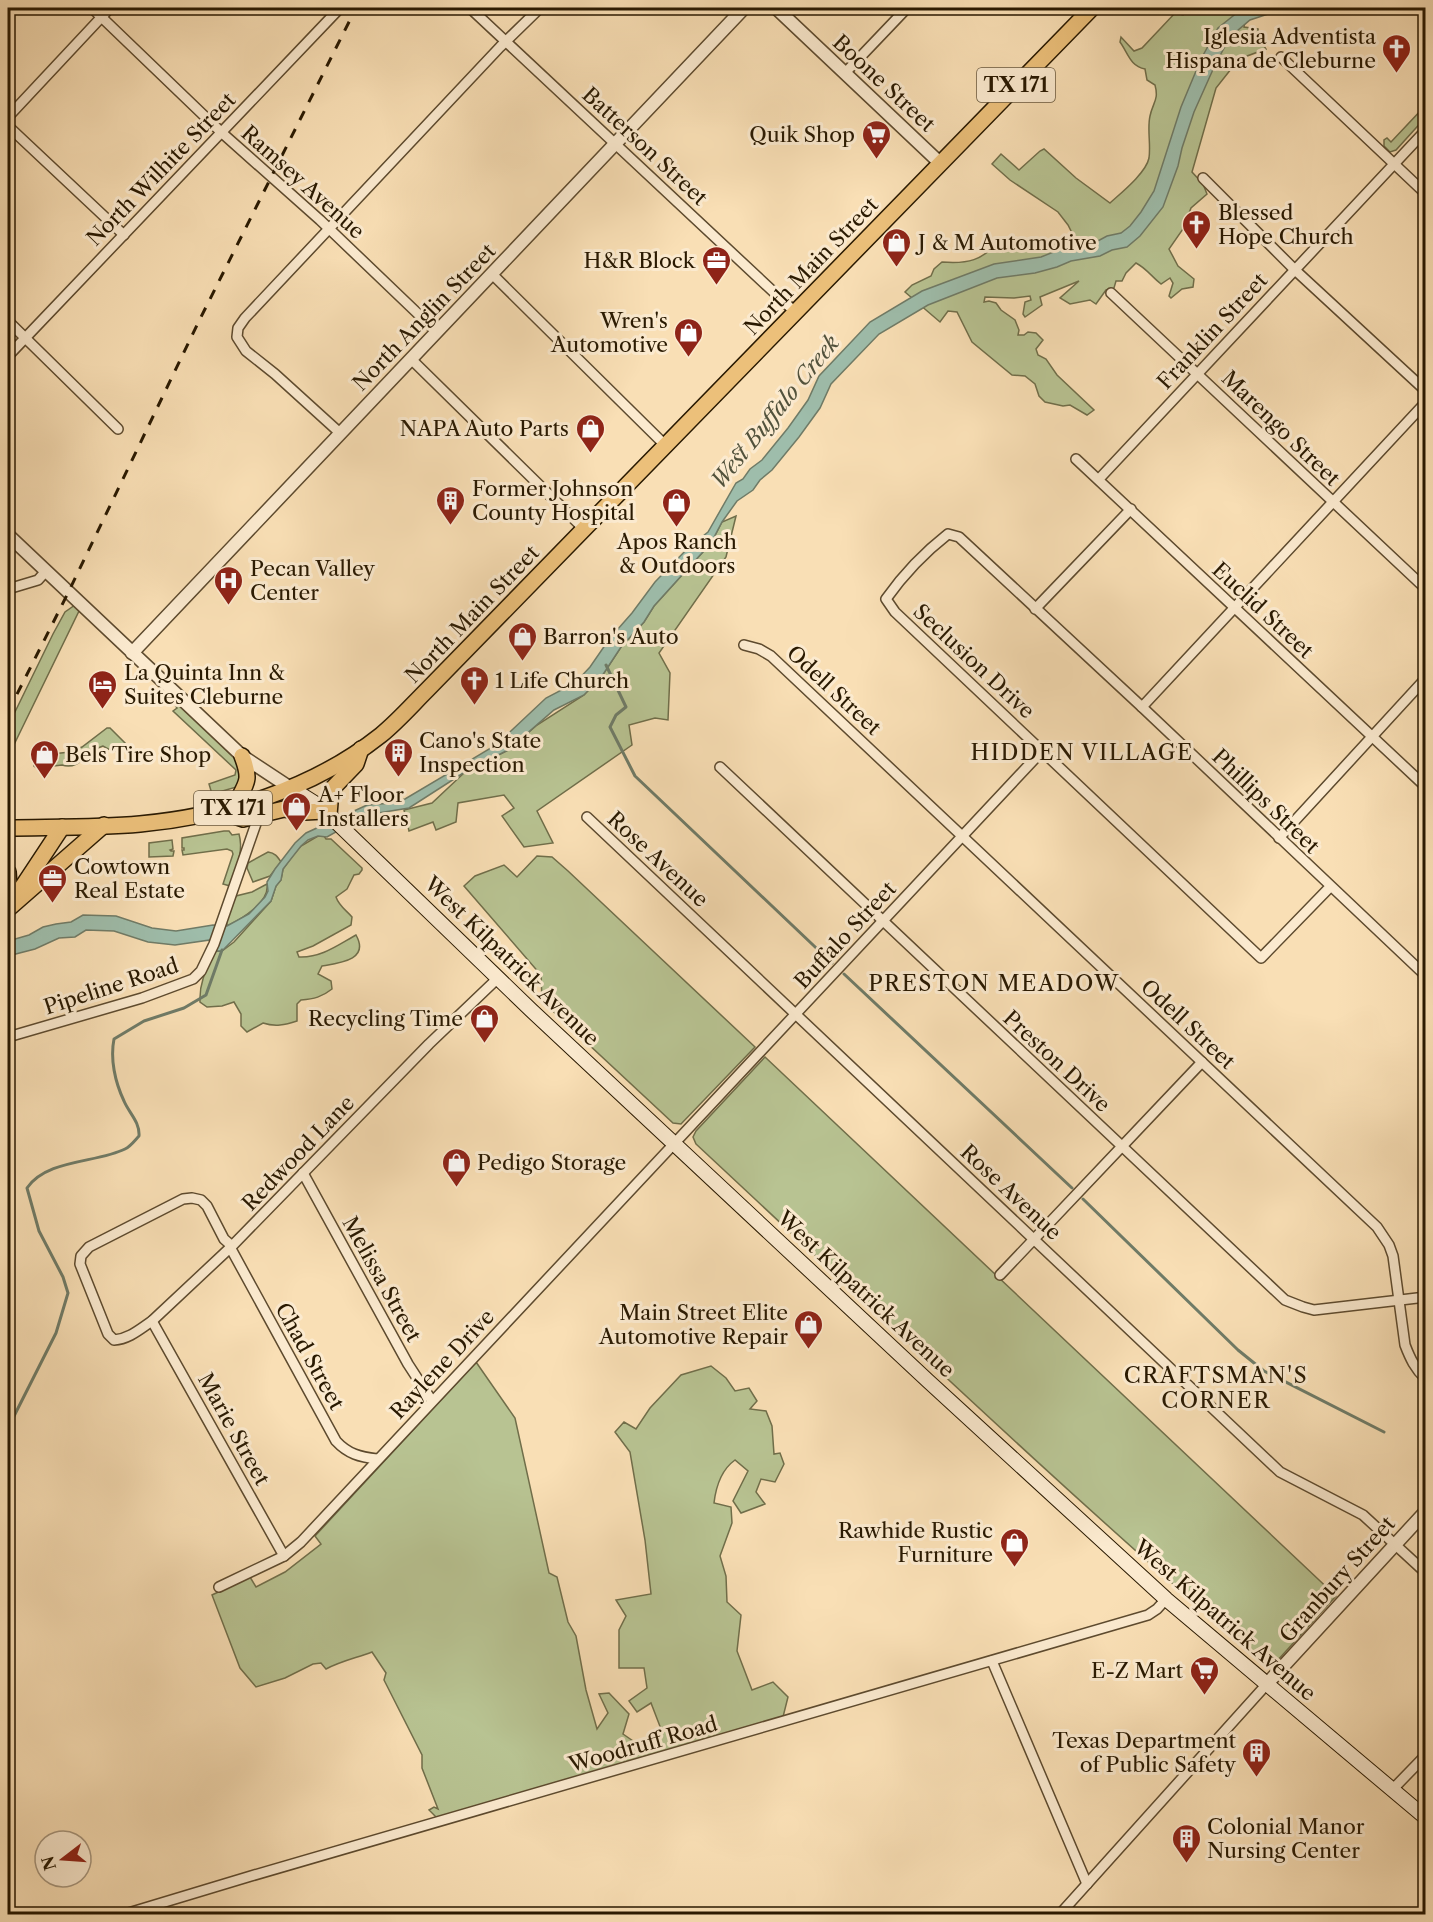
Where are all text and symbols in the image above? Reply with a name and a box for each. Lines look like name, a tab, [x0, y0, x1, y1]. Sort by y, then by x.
place label: Iglesia Adventista Hispana de Cleburne	[1165, 24, 1377, 73]
street label: Boone Street	[828, 29, 941, 137]
church icon: Iglesia Adventista Hispana de Cleburne	[1381, 32, 1413, 74]
road number: TX 171	[977, 68, 1055, 102]
street label: Batterson Street	[577, 82, 713, 211]
street label: North Wilhite Street	[81, 87, 241, 251]
supermarket icon: Quik Shop	[860, 118, 892, 160]
street label: Ramsey Avenue	[236, 120, 370, 244]
place label: Quik Shop	[749, 122, 855, 147]
street label: North Main Street	[739, 192, 883, 340]
place label: Blessed Hope Church	[1218, 200, 1354, 249]
church icon: Blessed Hope Church	[1181, 208, 1213, 250]
shop icon: J & M Automotive	[881, 226, 913, 268]
place label: J & M Automotive	[915, 230, 1097, 255]
street label: North Anglin Street	[347, 238, 501, 396]
office icon: H&R Block	[700, 244, 732, 286]
place label: H&R Block	[583, 248, 696, 273]
street label: Franklin Street	[1152, 267, 1273, 394]
place label: Wren's Automotive	[550, 308, 668, 357]
shop icon: Wren's Automotive	[673, 316, 705, 358]
water label: West Buffalo Creek	[705, 330, 845, 494]
street label: Marengo Street	[1217, 365, 1346, 491]
shop icon: NAPA Auto Parts	[574, 412, 606, 454]
place label: NAPA Auto Parts	[400, 416, 569, 441]
place label: Former Johnson County Hospital	[472, 476, 635, 525]
building icon: Former Johnson County Hospital	[435, 484, 467, 526]
shop icon: Apos Ranch & Outdoors	[661, 486, 693, 528]
place label: Apos Ranch & Outdoors	[616, 529, 737, 578]
street label: North Main Street	[400, 540, 544, 688]
place label: Pecan Valley Center	[250, 556, 375, 605]
street label: Euclid Street	[1207, 557, 1319, 664]
hospital icon: Pecan Valley Center	[213, 564, 245, 606]
street label: Seclusion Drive	[908, 599, 1040, 723]
shop icon: Barron's Auto	[506, 620, 538, 662]
place label: Barron's Auto	[543, 624, 679, 649]
street label: Odell Street	[782, 640, 887, 740]
place label: La Quinta Inn & Suites Cleburne	[124, 660, 285, 709]
church icon: 1 Life Church	[458, 664, 490, 706]
hotel icon: La Quinta Inn & Suites Cleburne	[87, 668, 119, 710]
place label: 1 Life Church	[495, 668, 629, 693]
place label: Cano's State Inspection	[419, 728, 541, 777]
building icon: Cano's State Inspection	[382, 736, 414, 778]
shop icon: Bels Tire Shop	[28, 738, 60, 780]
district label: HIDDEN VILLAGE	[970, 739, 1194, 766]
place label: Bels Tire Shop	[65, 742, 211, 767]
street label: Phillips Street	[1207, 744, 1325, 859]
place label: A+ Floor Installers	[317, 782, 409, 831]
shop icon: A+ Floor Installers	[281, 790, 313, 832]
road number: TX 171	[194, 791, 272, 825]
street label: Rose Avenue	[603, 806, 713, 912]
place label: Cowtown Real Estate	[74, 854, 185, 903]
office icon: Cowtown Real Estate	[37, 862, 69, 904]
street label: West Kilpatrick Avenue	[419, 870, 604, 1051]
street label: Buffalo Street	[789, 876, 901, 994]
street label: Pipeline Road	[41, 952, 182, 1020]
district label: PRESTON MEADOW	[868, 970, 1120, 997]
street label: Odell Street	[1136, 974, 1241, 1074]
shop icon: Recycling Time	[468, 1002, 500, 1044]
street label: Preston Drive	[998, 1005, 1116, 1117]
place label: Recycling Time	[308, 1006, 463, 1031]
street label: Redwood Lane	[237, 1090, 359, 1216]
street label: Rose Avenue	[956, 1139, 1066, 1245]
shop icon: Pedigo Storage	[440, 1146, 472, 1188]
place label: Pedigo Storage	[477, 1150, 626, 1175]
street label: West Kilpatrick Avenue	[772, 1205, 960, 1383]
street label: Melissa Street	[337, 1212, 427, 1346]
street label: Chad Street	[270, 1298, 350, 1414]
place label: Main Street Elite Automotive Repair	[598, 1300, 788, 1349]
street label: Raylene Drive	[385, 1304, 499, 1424]
shop icon: Main Street Elite Automotive Repair	[793, 1308, 825, 1350]
district label: CRAFTSMAN'S CORNER	[1124, 1362, 1308, 1414]
street label: Marie Street	[193, 1369, 275, 1490]
street label: Granbury Street	[1274, 1511, 1400, 1647]
place label: Rawhide Rustic Furniture	[838, 1518, 993, 1567]
shop icon: Rawhide Rustic Furniture	[998, 1526, 1030, 1568]
street label: West Kilpatrick Avenue	[1128, 1534, 1321, 1706]
supermarket icon: E-Z Mart	[1188, 1654, 1220, 1696]
place label: E-Z Mart	[1091, 1658, 1184, 1683]
street label: Woodruff Road	[565, 1711, 720, 1777]
place label: Texas Department of Public Safety	[1052, 1728, 1237, 1777]
building icon: Texas Department of Public Safety	[1241, 1736, 1273, 1778]
place label: Colonial Manor Nursing Center	[1207, 1814, 1365, 1863]
building icon: Colonial Manor Nursing Center	[1170, 1822, 1202, 1864]
north arrow	[33, 1829, 93, 1889]
text: N	[37, 1854, 60, 1873]

